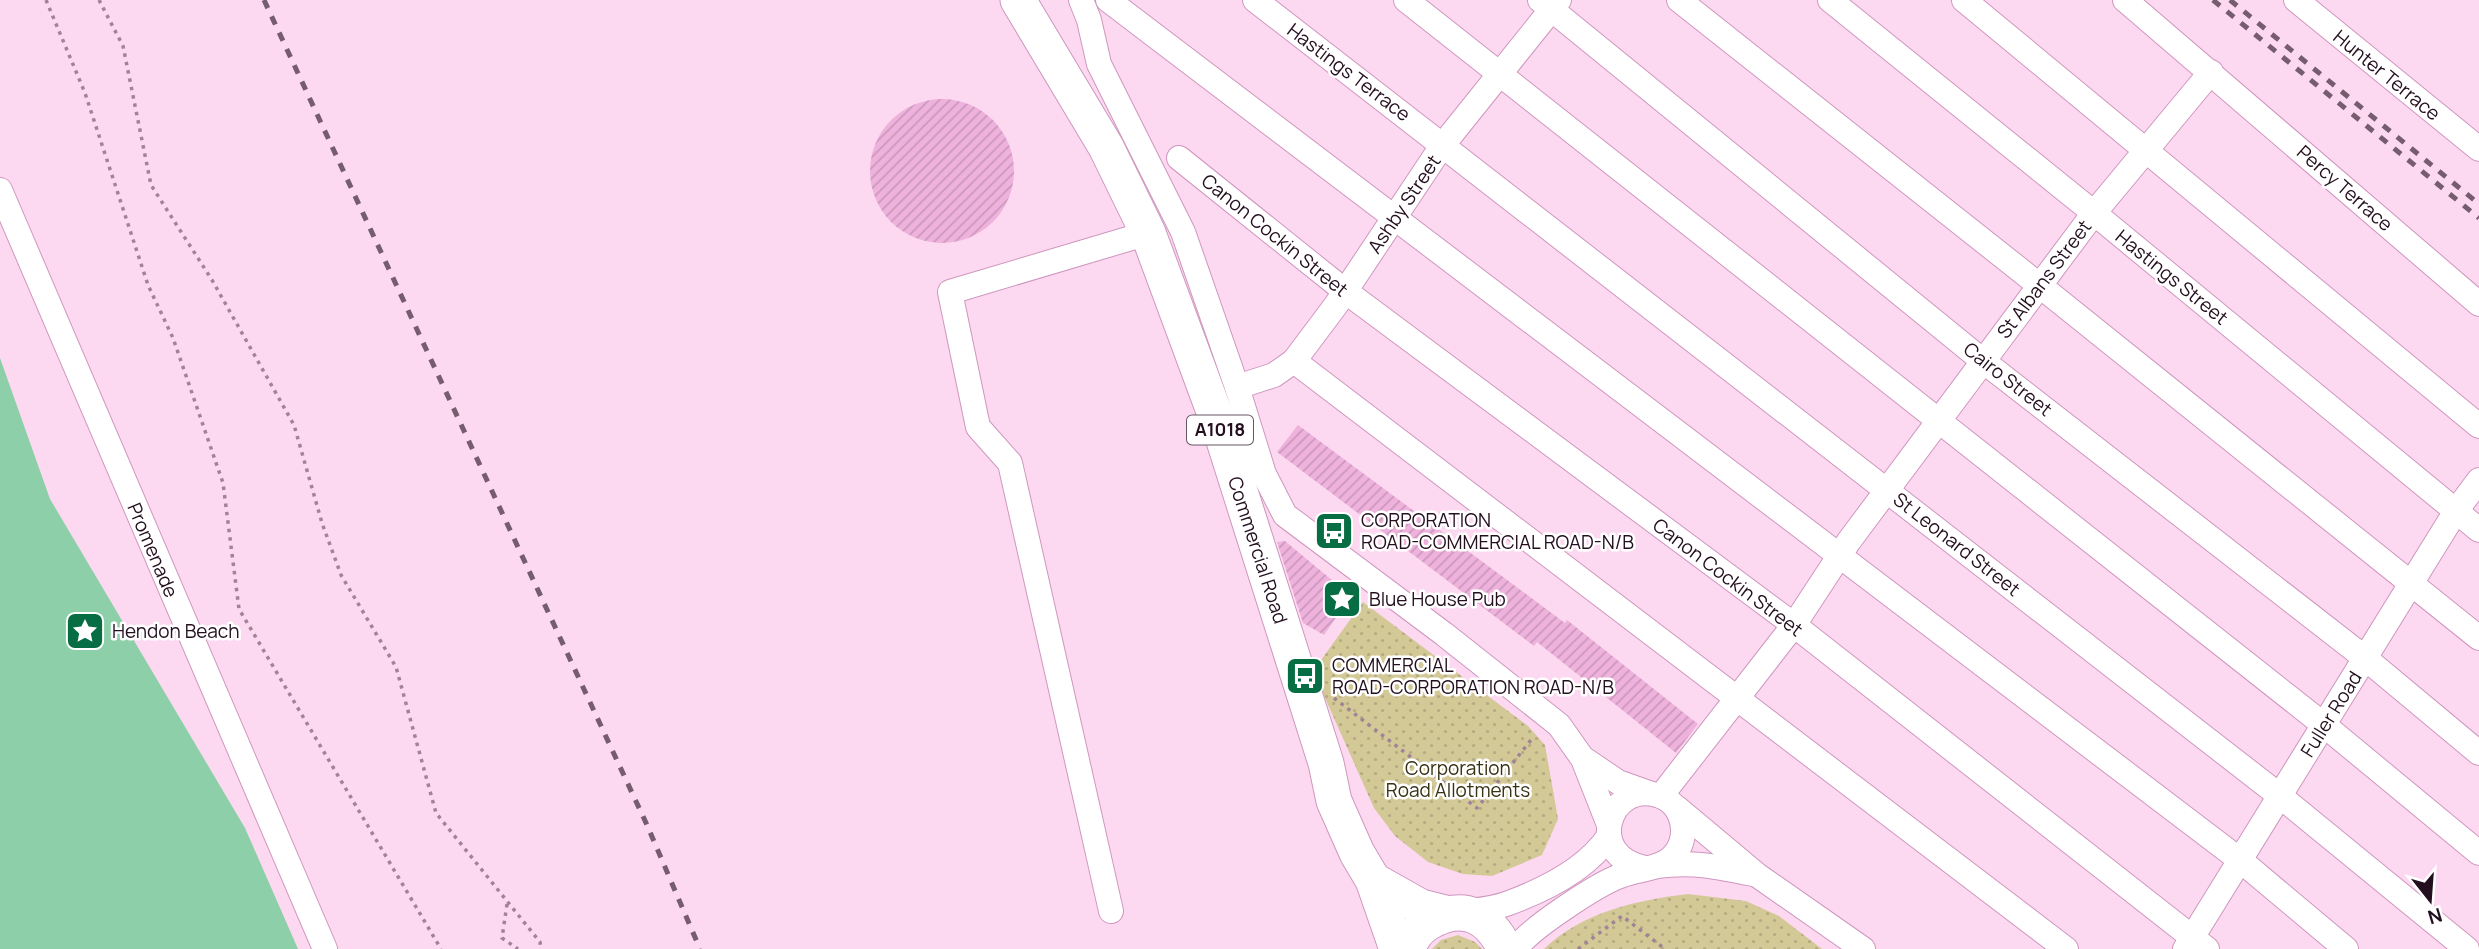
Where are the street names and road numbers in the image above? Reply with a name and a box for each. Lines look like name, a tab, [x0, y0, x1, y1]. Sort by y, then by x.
street label: Hastings Terrace	[1282, 17, 1416, 127]
street label: Hunter Terrace	[2328, 24, 2446, 126]
street label: Percy Terrace	[2291, 139, 2399, 237]
street label: Ashby Street	[1361, 150, 1447, 258]
street label: Canon Cockin Street	[1196, 168, 1354, 302]
street label: St Albans Street	[1991, 214, 2097, 344]
street label: Hastings Street	[2110, 224, 2234, 330]
street label: Cairo Street	[1958, 336, 2058, 422]
road number: A1018	[1187, 416, 1253, 444]
street label: Commercial Road	[1222, 473, 1294, 627]
street label: St Leonard Street	[1888, 486, 2026, 602]
street label: Promenade	[121, 499, 185, 601]
street label: Canon Cockin Street	[1648, 512, 1808, 642]
street label: Fuller Road	[2294, 666, 2368, 762]

